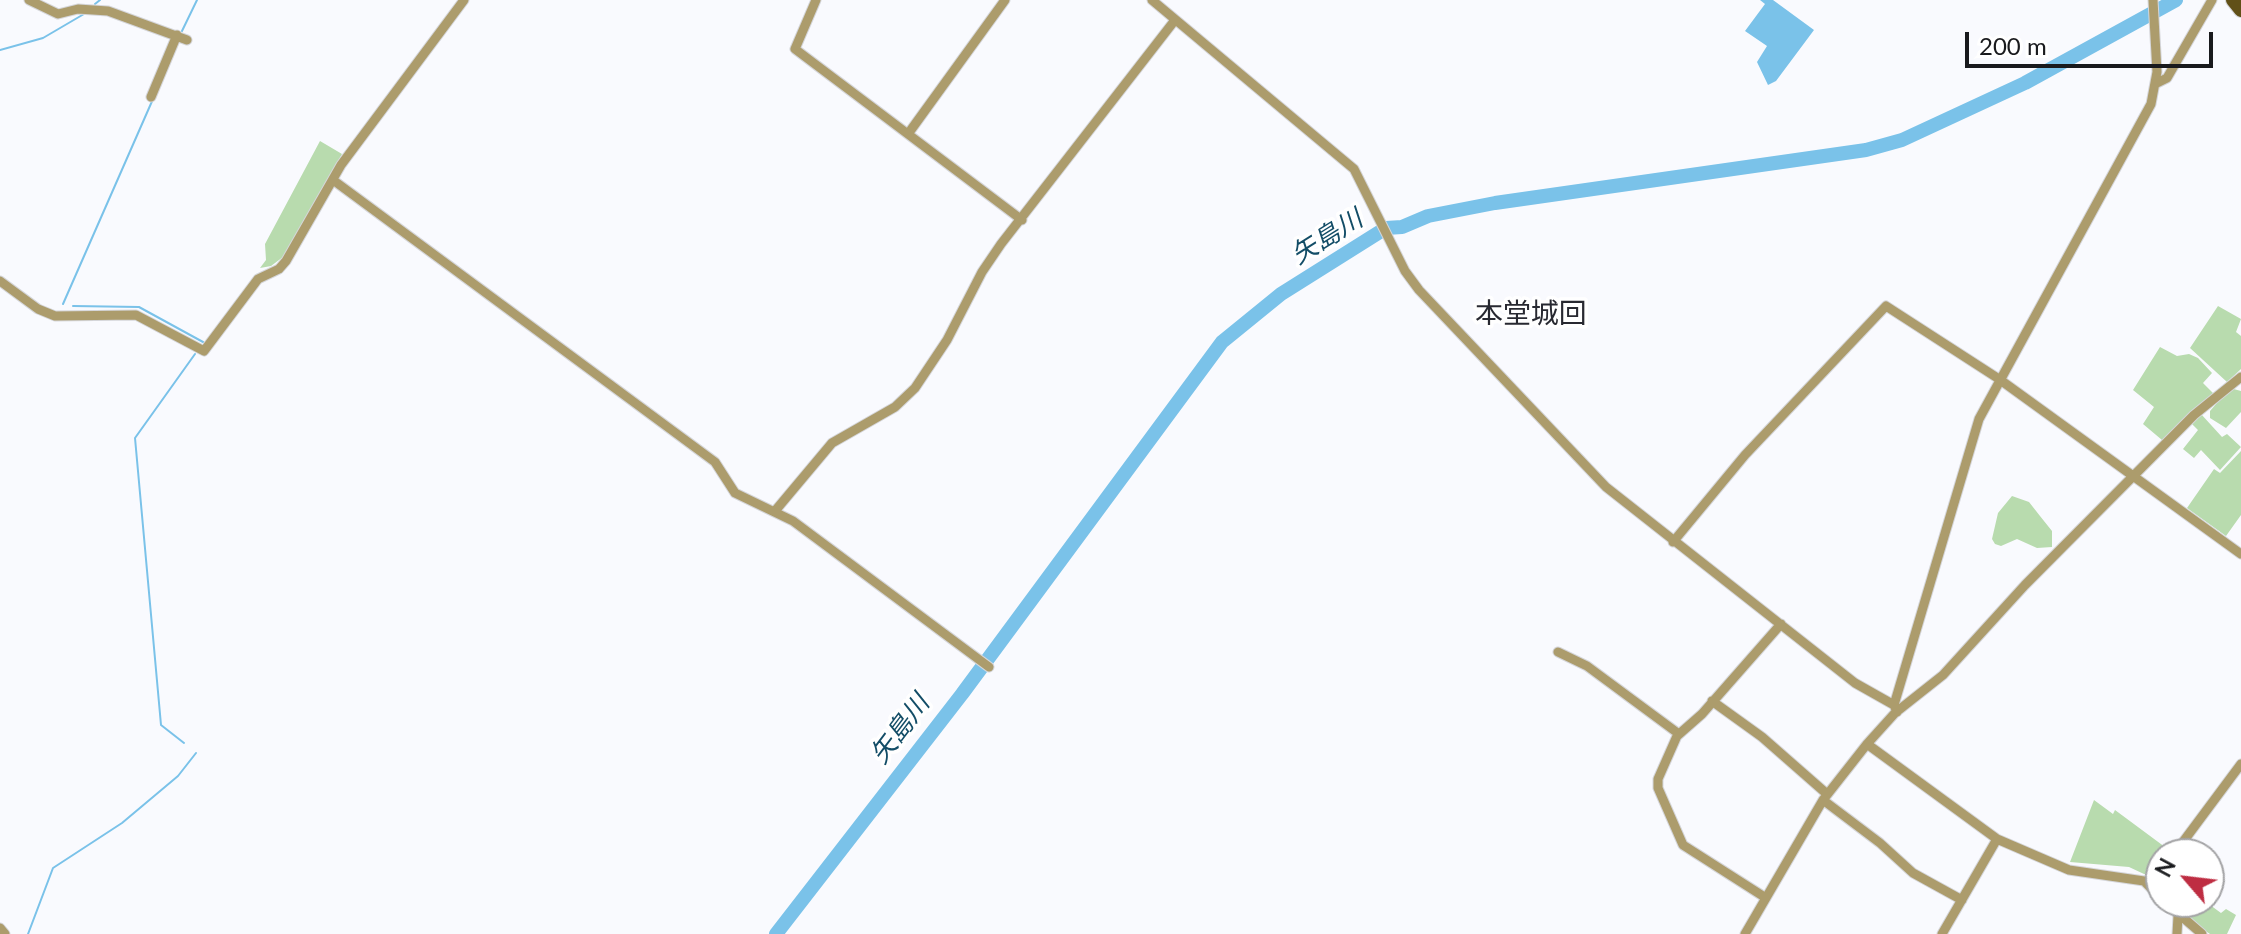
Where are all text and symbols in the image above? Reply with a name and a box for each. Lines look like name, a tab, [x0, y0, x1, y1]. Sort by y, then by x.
scale bar	[1969, 16, 2217, 66]
text: 200 m	[1979, 31, 2047, 60]
water label: 矢島川	[1286, 203, 1368, 271]
district label: 本堂城回	[1475, 297, 1587, 331]
water label: 矢島川	[864, 688, 936, 770]
north arrow	[2145, 838, 2225, 918]
text: N	[2149, 854, 2181, 881]

